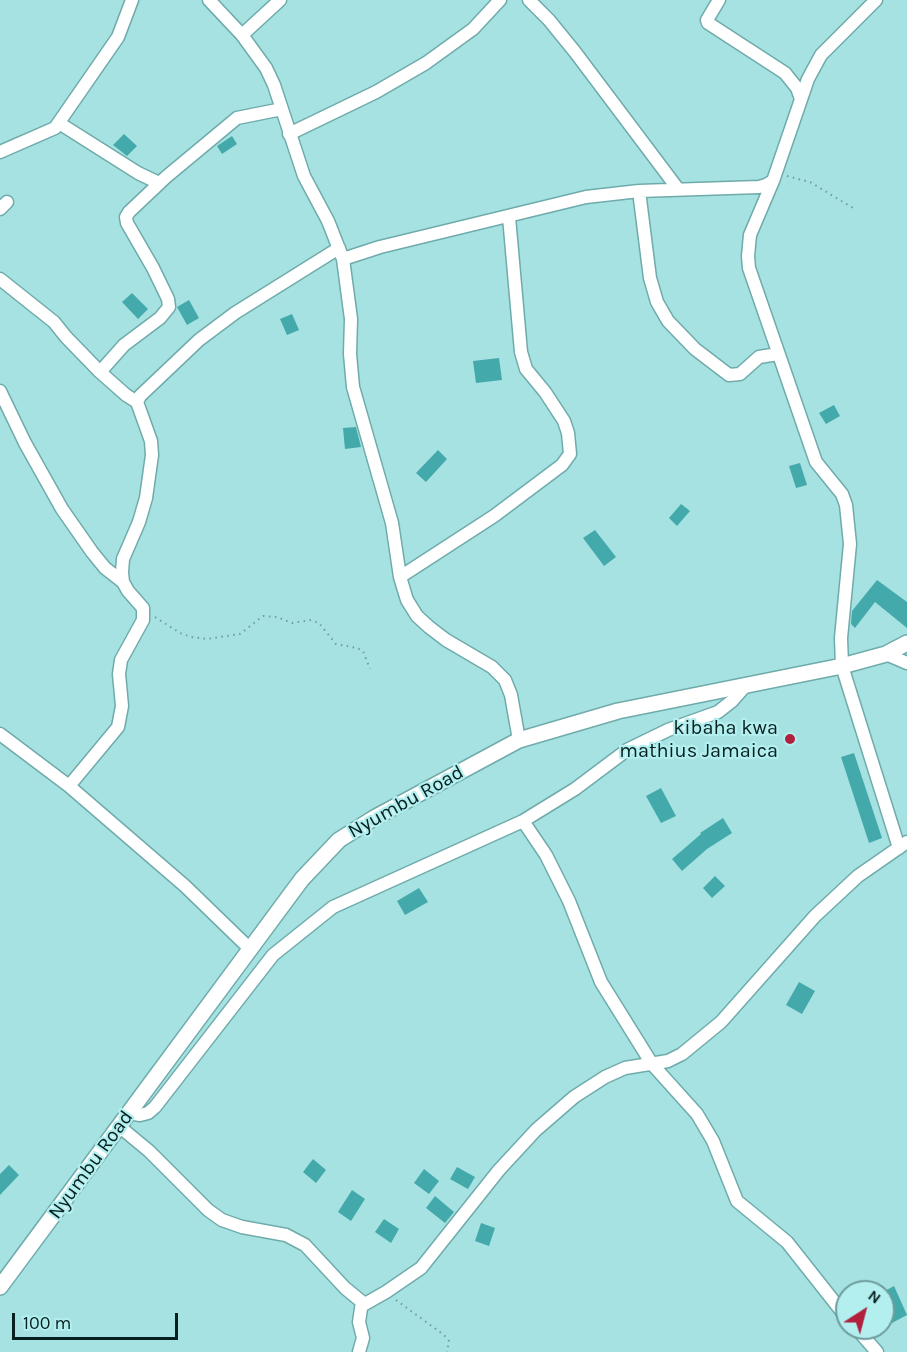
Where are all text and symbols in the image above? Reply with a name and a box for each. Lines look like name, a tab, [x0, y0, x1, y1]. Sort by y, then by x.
place label: kibaha kwa mathius Jamaica	[619, 716, 778, 763]
marker: kibaha kwa mathius Jamaica	[783, 732, 797, 746]
street label: Nyumbu Road	[344, 760, 468, 844]
street label: Nyumbu Road	[44, 1106, 138, 1224]
north arrow	[835, 1280, 895, 1340]
text: N	[864, 1286, 885, 1308]
scale bar	[15, 1301, 182, 1339]
text: 100 m	[23, 1312, 71, 1334]

